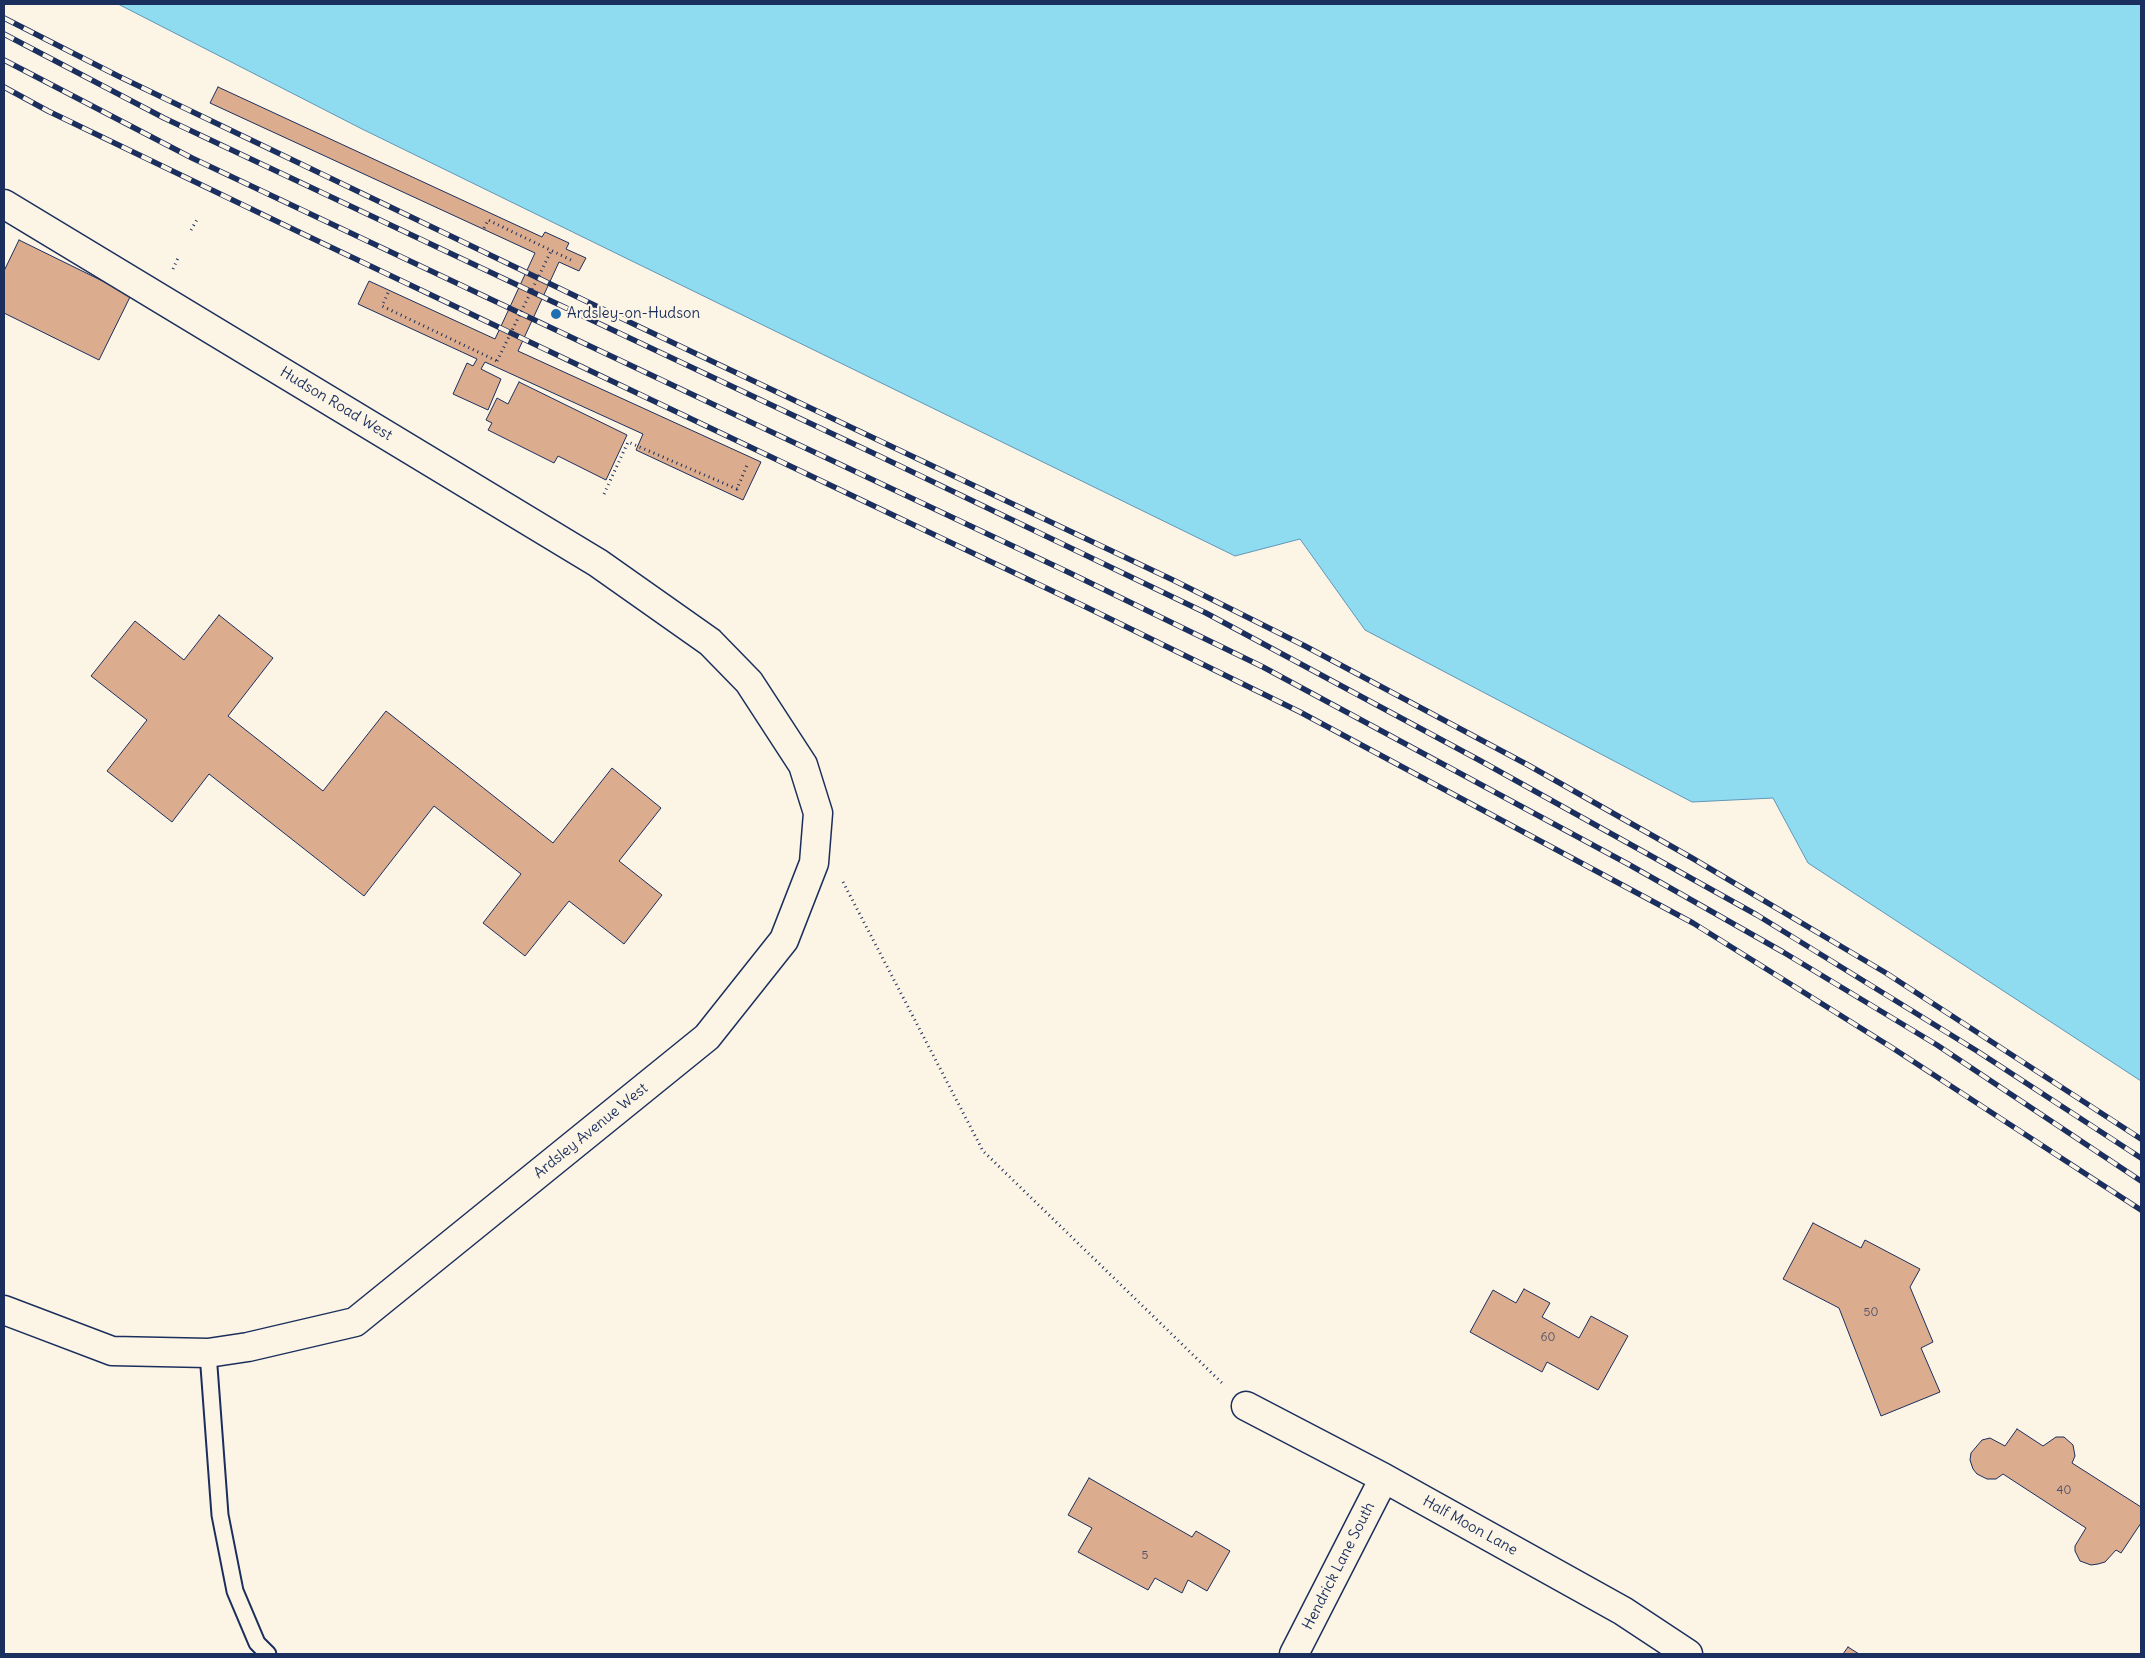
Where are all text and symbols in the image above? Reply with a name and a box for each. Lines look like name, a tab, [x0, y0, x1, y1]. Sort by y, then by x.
place label: Ardsley-on-Hudson	[567, 305, 700, 323]
marker: Ardsley-on-Hudson	[549, 307, 563, 321]
street label: Hudson Road West	[277, 363, 395, 445]
street label: Ardsley Avenue West	[530, 1079, 652, 1183]
house number: 50	[1864, 1306, 1878, 1320]
house number: 60	[1541, 1331, 1555, 1345]
house number: 40	[2057, 1484, 2071, 1498]
street label: Half Moon Lane	[1419, 1493, 1521, 1559]
street label: Hendrick Lane South	[1299, 1499, 1379, 1633]
house number: 5	[1142, 1549, 1148, 1563]

